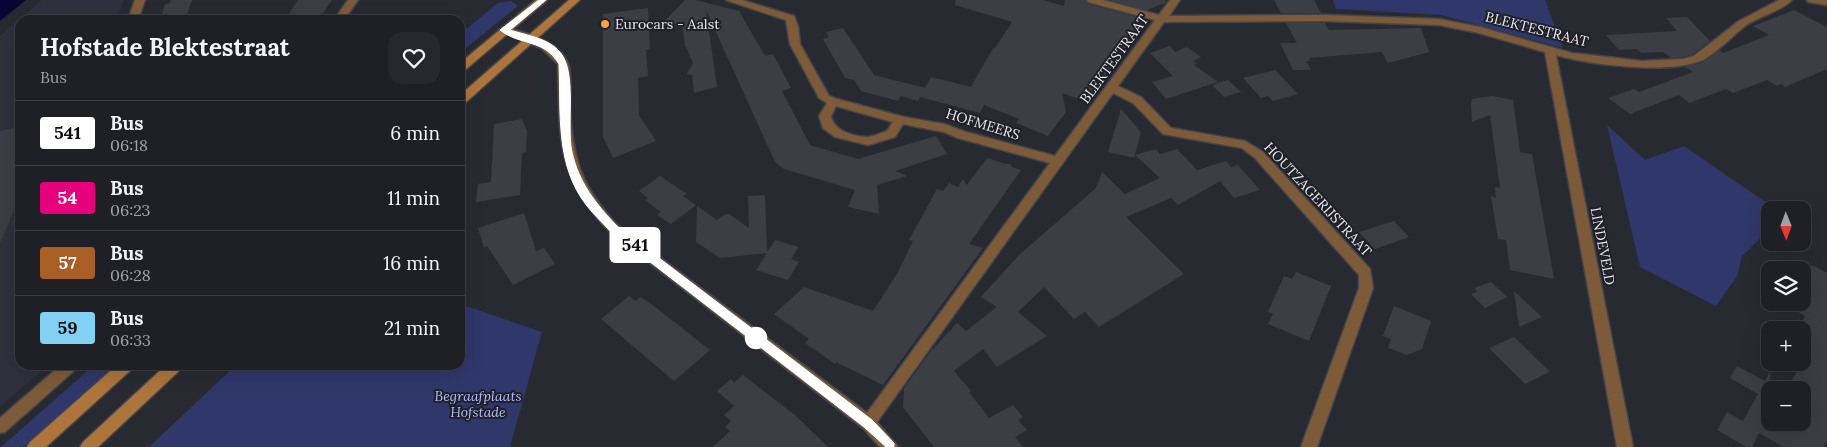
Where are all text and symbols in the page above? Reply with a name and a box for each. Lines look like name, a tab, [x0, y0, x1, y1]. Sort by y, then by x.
street label: BLEKTESTRAAT	[1484, 8, 1590, 51]
street label: BLEKTESTRAAT	[1076, 11, 1152, 107]
place label: Eurocars - Aalst	[615, 15, 720, 33]
marker: Eurocars - Aalst	[599, 18, 611, 30]
text: Hofstade Blektestraat	[40, 32, 290, 63]
button: heart	[388, 32, 440, 84]
text: Bus	[40, 67, 67, 87]
street label: HOFMEERS	[944, 104, 1022, 144]
text: Bus	[110, 111, 143, 135]
text: 541	[54, 121, 81, 144]
text: 6 min	[390, 121, 440, 145]
text: 06:18	[110, 135, 148, 155]
street label: HOUTZAGERIJSTRAAT	[1260, 138, 1376, 260]
text: Bus	[110, 176, 143, 200]
text: 54	[58, 186, 77, 209]
text: 11 min	[387, 186, 440, 210]
text: 06:23	[110, 200, 150, 220]
north arrow	[1761, 201, 1811, 251]
map controls	[1761, 201, 1811, 431]
street label: LINDEVELD	[1587, 206, 1619, 286]
line badge: 541	[606, 229, 664, 261]
text: 541	[621, 233, 649, 256]
text: Bus	[110, 241, 143, 265]
text: 57	[58, 251, 77, 274]
text: 16 min	[383, 251, 440, 275]
button: layers	[1761, 261, 1811, 311]
text: 06:28	[110, 265, 151, 285]
text: Bus	[110, 306, 143, 330]
text: 59	[57, 316, 78, 339]
text: 21 min	[384, 316, 440, 340]
button: +	[1761, 321, 1811, 371]
unlabelled marker	[745, 327, 767, 349]
text: 06:33	[110, 330, 151, 350]
button: −	[1761, 381, 1811, 431]
park label: Begraafplaats Hofstade	[434, 387, 522, 421]

